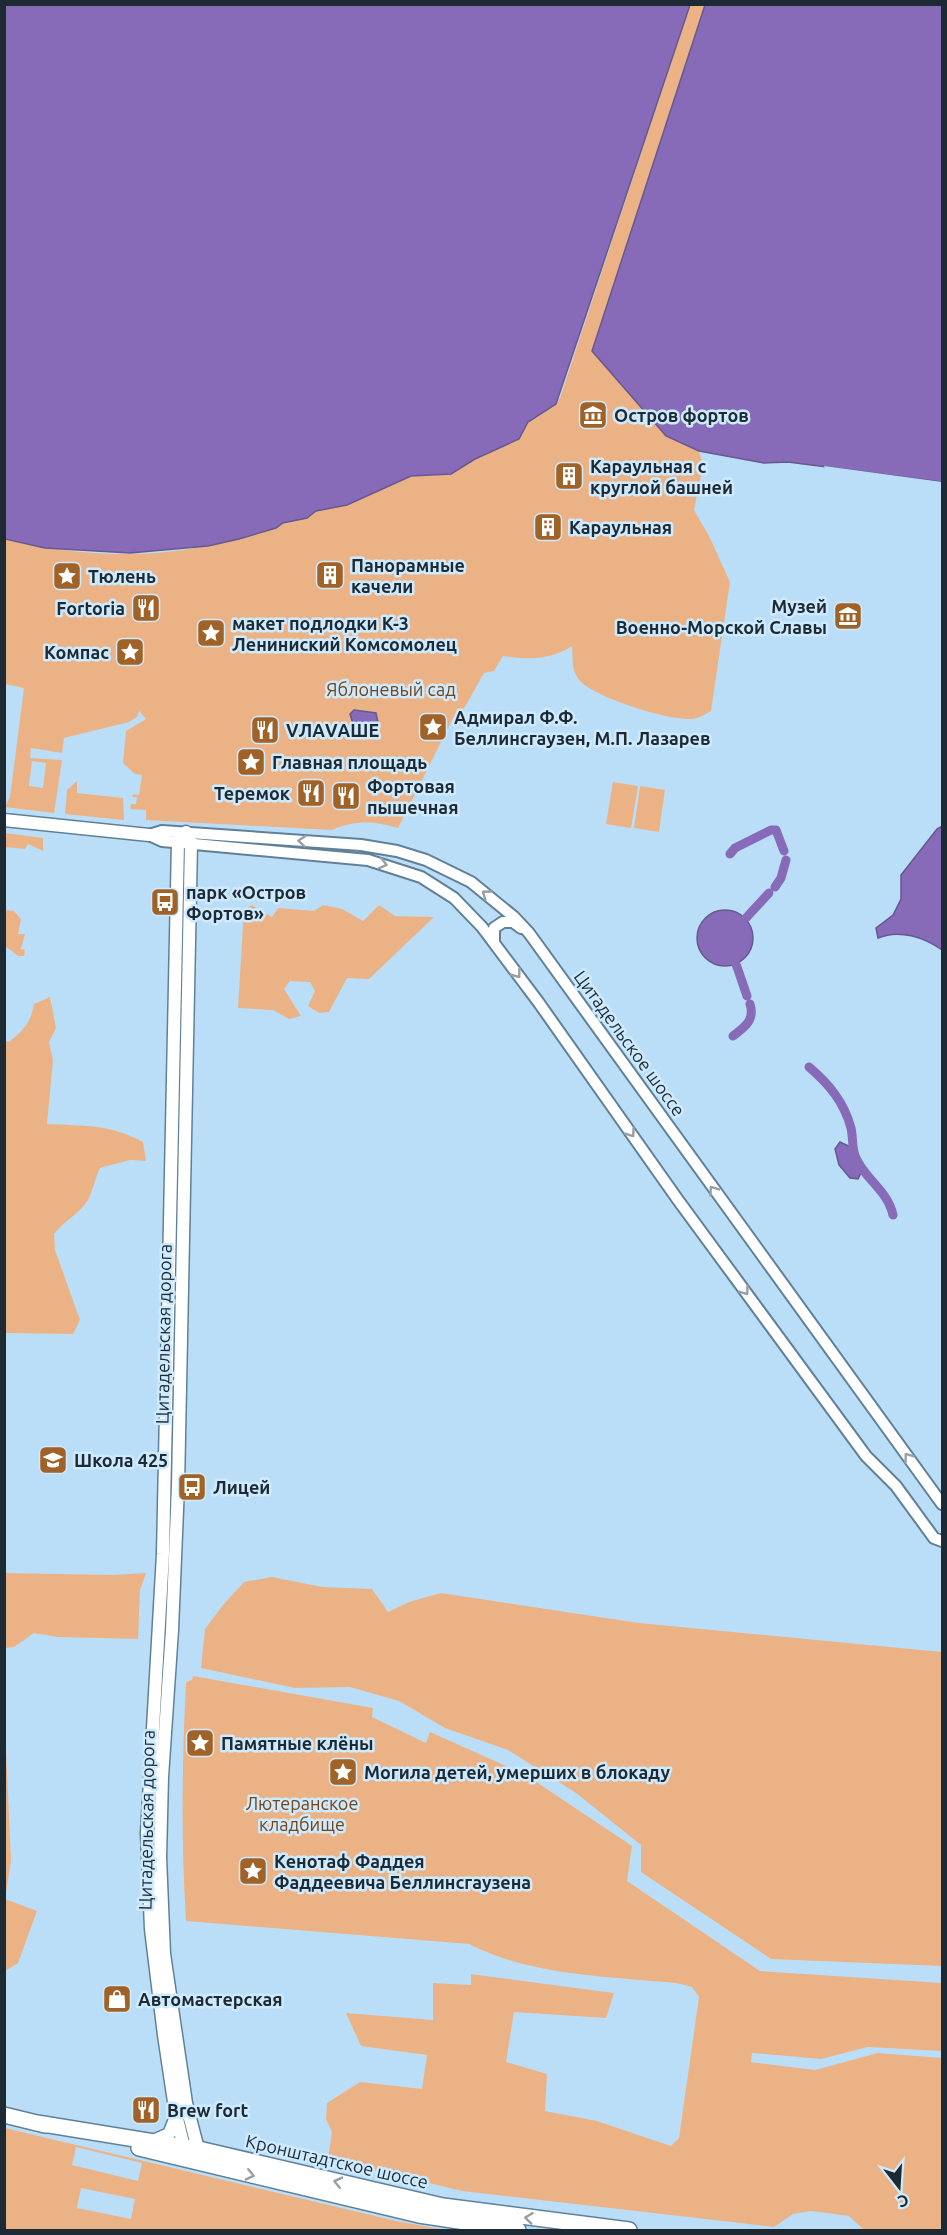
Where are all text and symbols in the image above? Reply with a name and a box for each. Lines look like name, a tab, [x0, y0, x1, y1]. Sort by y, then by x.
museum icon: Остров фортов	[577, 399, 609, 431]
place label: Остров фортов	[614, 405, 749, 425]
place label: Караульная с круглой башней	[590, 456, 733, 497]
building icon: Караульная с круглой башней	[553, 460, 585, 492]
building icon: Караульная	[532, 511, 564, 543]
place label: Караульная	[569, 517, 672, 537]
place label: Панорамные качели	[351, 555, 465, 596]
building icon: Панорамные качели	[314, 559, 346, 591]
place icon: Тюлень	[51, 560, 83, 592]
place label: Тюлень	[88, 566, 156, 586]
restaurant icon: Fortoria	[130, 592, 162, 624]
place label: Музей Военно-Морской Славы	[616, 596, 827, 637]
place label: Fortoria	[56, 598, 125, 618]
museum icon: Музей Военно-Морской Славы	[832, 600, 864, 632]
place label: макет подлодки К-3 Лениниский Комсомолец	[232, 613, 457, 654]
place icon: макет подлодки К-3 Лениниский Комсомолец	[195, 617, 227, 649]
place icon: Компас	[114, 636, 146, 668]
place label: Компас	[44, 642, 109, 662]
park label: Яблоневый сад	[326, 679, 456, 699]
place label: Адмирал Ф.Ф. Беллинсгаузен, М.П. Лазарев	[454, 707, 710, 748]
place icon: Адмирал Ф.Ф. Беллинсгаузен, М.П. Лазарев	[417, 711, 449, 743]
restaurant icon: VЛАVАШЕ	[249, 714, 281, 746]
place label: VЛАVАШЕ	[286, 720, 379, 740]
place icon: Главная площадь	[235, 746, 267, 778]
place label: Главная площадь	[272, 752, 427, 772]
place label: Фортовая пышечная	[367, 776, 458, 817]
restaurant icon: Теремок	[295, 777, 327, 809]
restaurant icon: Фортовая пышечная	[330, 780, 362, 812]
place label: Теремок	[214, 783, 291, 803]
one-way arrow	[297, 835, 306, 848]
one-way arrow	[377, 856, 387, 869]
place label: парк «Остров Фортов»	[186, 882, 306, 923]
bus stop icon: парк «Остров Фортов»	[149, 886, 181, 918]
one-way arrow	[481, 890, 492, 901]
street label: Цитадельское шоссе	[571, 966, 689, 1120]
one-way arrow	[510, 967, 521, 978]
one-way arrow	[624, 1126, 635, 1137]
one-way arrow	[709, 1185, 720, 1196]
street label: Цитадельская дорога	[151, 1244, 175, 1424]
one-way arrow	[737, 1284, 748, 1295]
school or university icon: Школа 425	[37, 1444, 69, 1476]
place label: Школа 425	[74, 1450, 168, 1470]
one-way arrow	[904, 1452, 915, 1463]
bus stop icon: Лицей	[176, 1471, 208, 1503]
place label: Лицей	[213, 1477, 270, 1497]
place icon: Памятные клёны	[184, 1727, 216, 1759]
street label: Цитадельская дорога	[134, 1730, 158, 1910]
place label: Памятные клёны	[221, 1733, 374, 1753]
place icon: Могила детей, умерших в блокаду	[327, 1756, 359, 1788]
place label: Могила детей, умерших в блокаду	[364, 1762, 670, 1782]
park label: Лютеранское кладбище	[246, 1793, 358, 1834]
place label: Кенотаф Фаддея Фаддеевича Беллинсгаузена	[274, 1851, 531, 1892]
place icon: Кенотаф Фаддея Фаддеевича Беллинсгаузена	[237, 1855, 269, 1887]
shop icon: Автомастерская	[101, 1983, 133, 2015]
place label: Автомастерская	[138, 1989, 283, 2009]
restaurant icon: Brew fort	[130, 2094, 162, 2126]
place label: Brew fort	[167, 2100, 248, 2120]
street label: Кронштадтское шоссе	[244, 2130, 430, 2192]
north arrow	[869, 2157, 929, 2217]
one-way arrow	[245, 2168, 255, 2181]
one-way arrow	[333, 2176, 343, 2189]
text: С	[896, 2191, 911, 2211]
one-way arrow	[525, 2212, 534, 2225]

